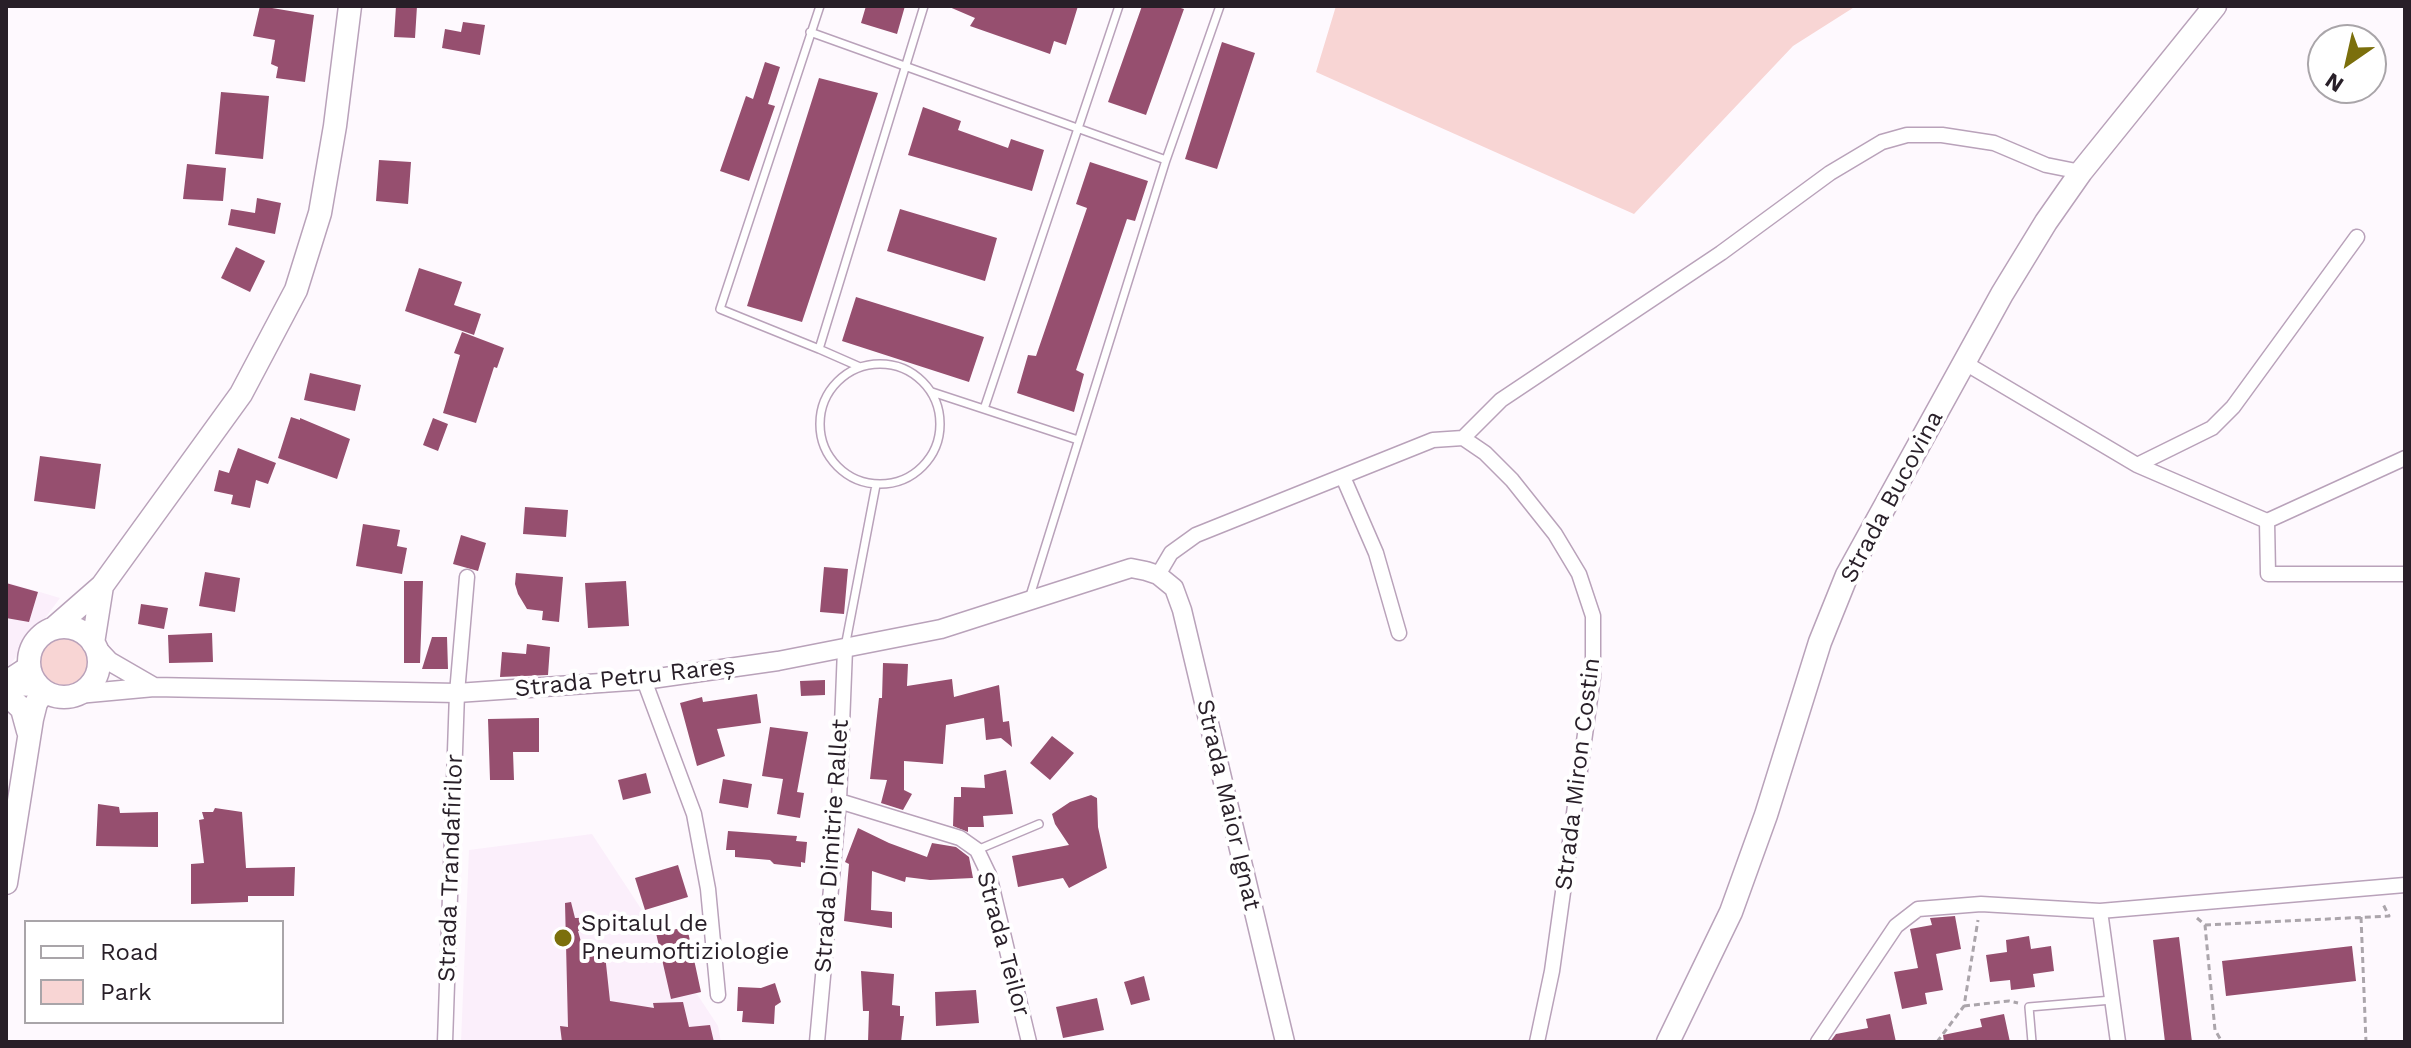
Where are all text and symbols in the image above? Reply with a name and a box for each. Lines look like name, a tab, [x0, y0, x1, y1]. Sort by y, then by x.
north arrow	[2307, 24, 2387, 104]
text: N	[2321, 68, 2348, 98]
street label: Strada Bucovina	[1834, 406, 1950, 588]
street label: Strada Petru Rareș	[513, 652, 737, 704]
street label: Strada Miron Costin	[1549, 656, 1607, 892]
street label: Strada Maior Ignat	[1190, 697, 1266, 913]
street label: Strada Dimitrie Rallet	[809, 718, 855, 974]
street label: Strada Trandafirilor	[433, 754, 469, 982]
street label: Strada Teilor	[970, 868, 1036, 1020]
place label: Spitalul de Pneumoftiziologie	[581, 910, 789, 966]
legend	[24, 920, 284, 1024]
marker: Spitalul de Pneumoftiziologie	[552, 927, 574, 949]
text: Road	[100, 938, 159, 966]
text: Park	[100, 978, 152, 1006]

